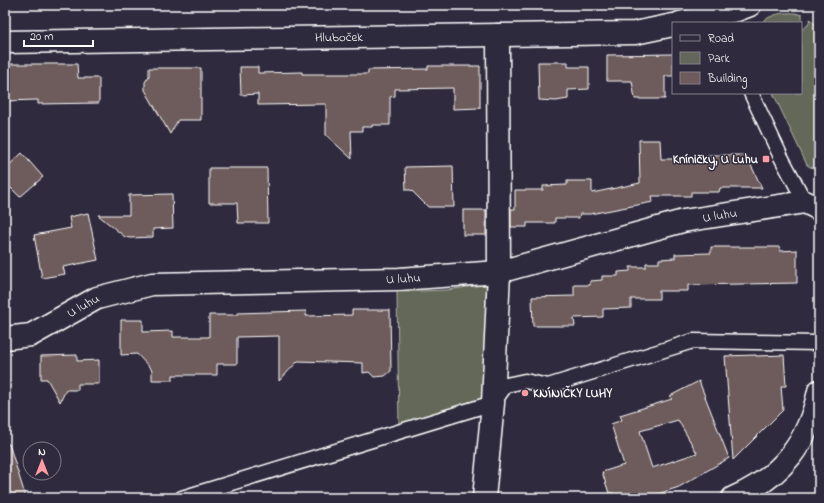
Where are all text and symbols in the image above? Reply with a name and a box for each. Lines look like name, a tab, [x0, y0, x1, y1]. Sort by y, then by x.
scale bar	[24, 22, 93, 48]
legend	[672, 22, 802, 94]
street label: Hluboček	[315, 27, 363, 47]
text: 20 m	[30, 28, 53, 46]
text: Road	[708, 30, 734, 48]
text: Park	[708, 50, 730, 68]
text: Building	[707, 70, 747, 89]
place label: Kníničky, U Luhu	[673, 150, 759, 171]
marker: Kníničky, U Luhu	[761, 154, 771, 164]
street label: U luhu	[701, 203, 738, 227]
street label: U luhu	[386, 268, 421, 289]
street label: U luhu	[63, 289, 103, 323]
place label: KNÍNIČKY LUHY	[533, 384, 613, 403]
marker: KNÍNIČKY LUHY	[520, 388, 530, 398]
north arrow	[22, 441, 62, 481]
text: N	[38, 444, 46, 460]

